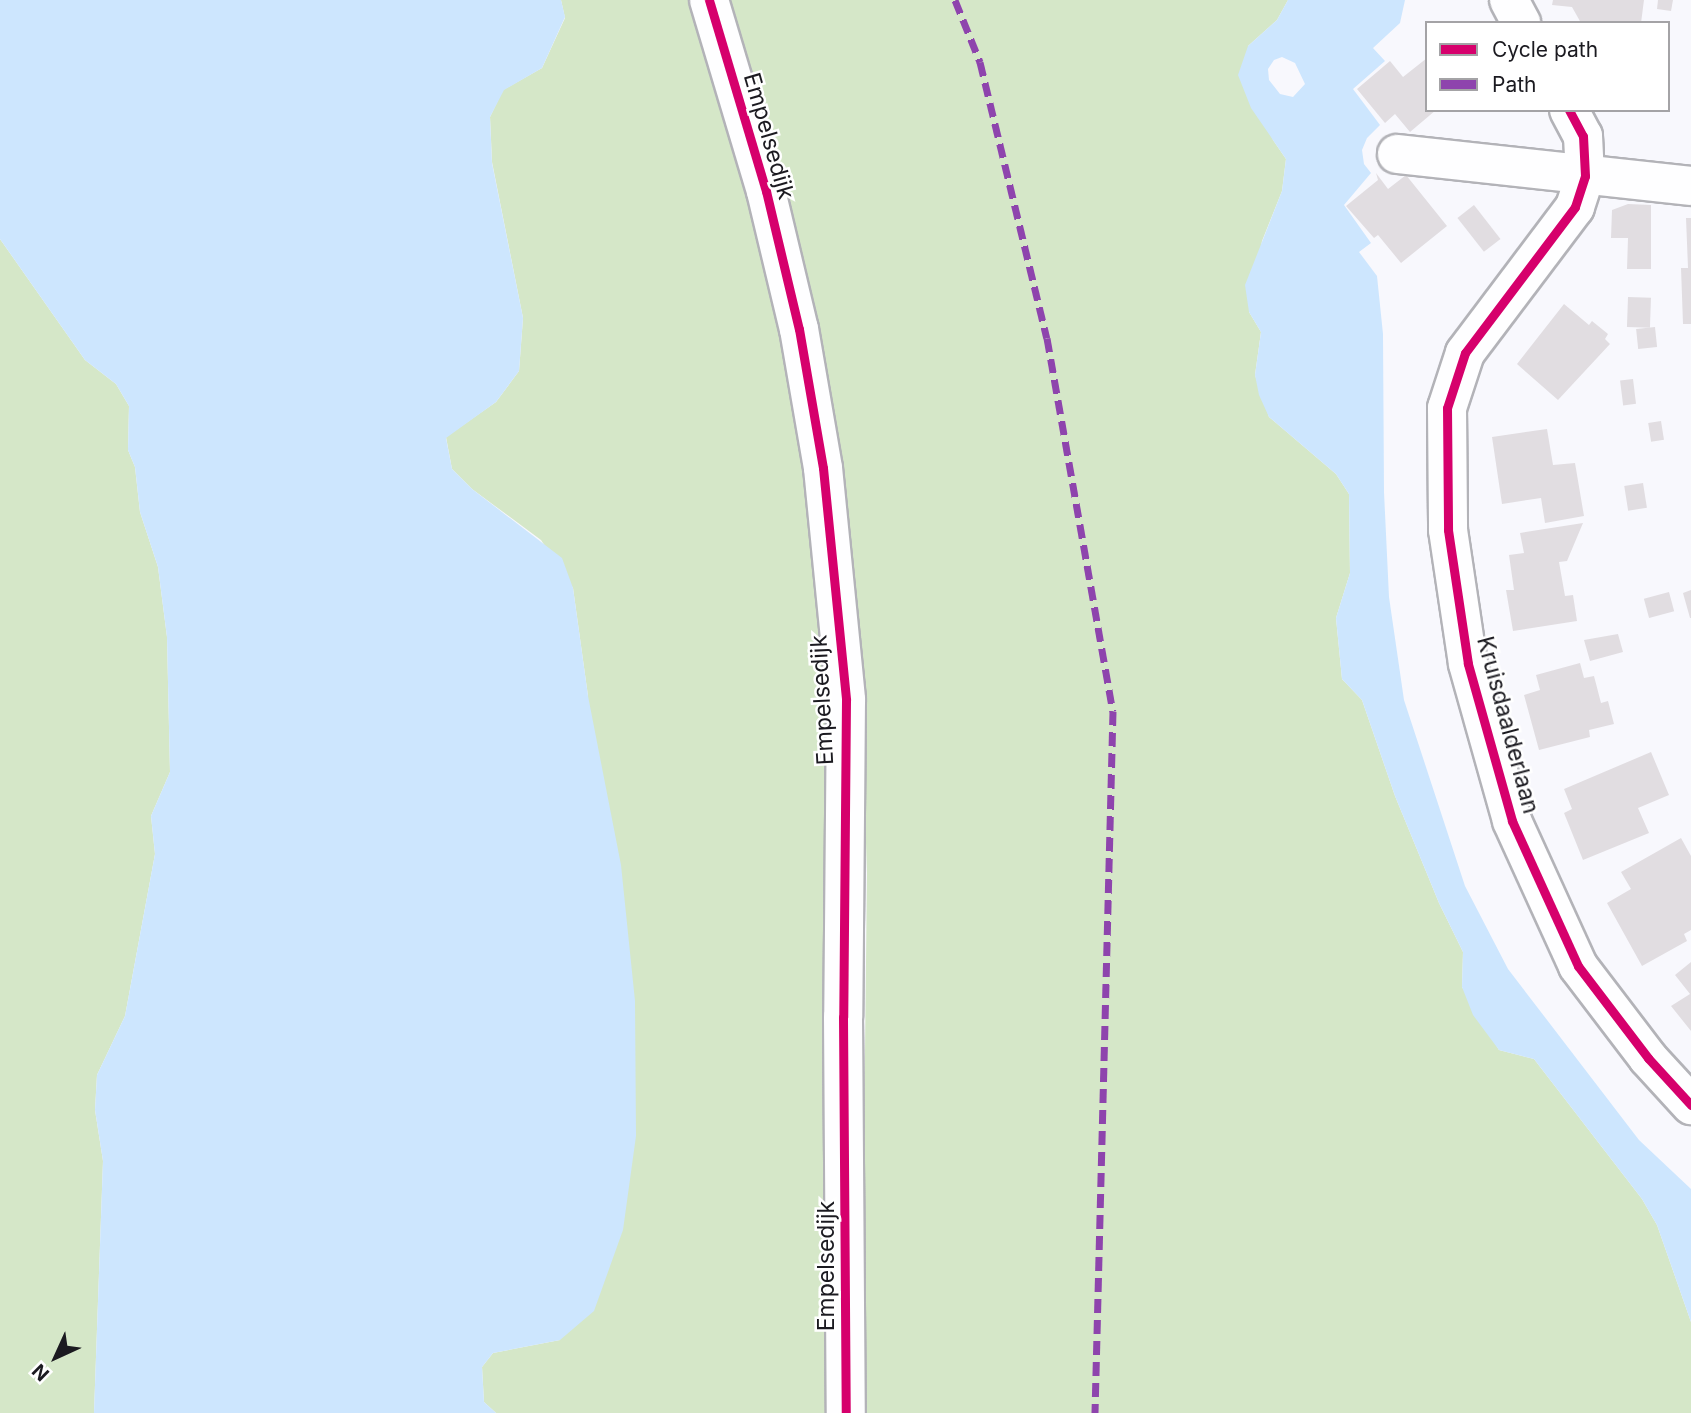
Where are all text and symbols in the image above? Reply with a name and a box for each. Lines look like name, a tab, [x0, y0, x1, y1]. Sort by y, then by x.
legend	[1425, 21, 1670, 112]
text: Cycle path	[1492, 37, 1598, 62]
street label: Empelsedijk	[738, 70, 800, 202]
text: Path	[1492, 72, 1537, 97]
street label: Kruisdaalderlaan	[1471, 633, 1545, 817]
street label: Empelsedijk	[805, 634, 839, 766]
street label: Empelsedijk	[812, 1201, 840, 1331]
north arrow	[21, 1322, 91, 1392]
text: N	[28, 1359, 54, 1385]

